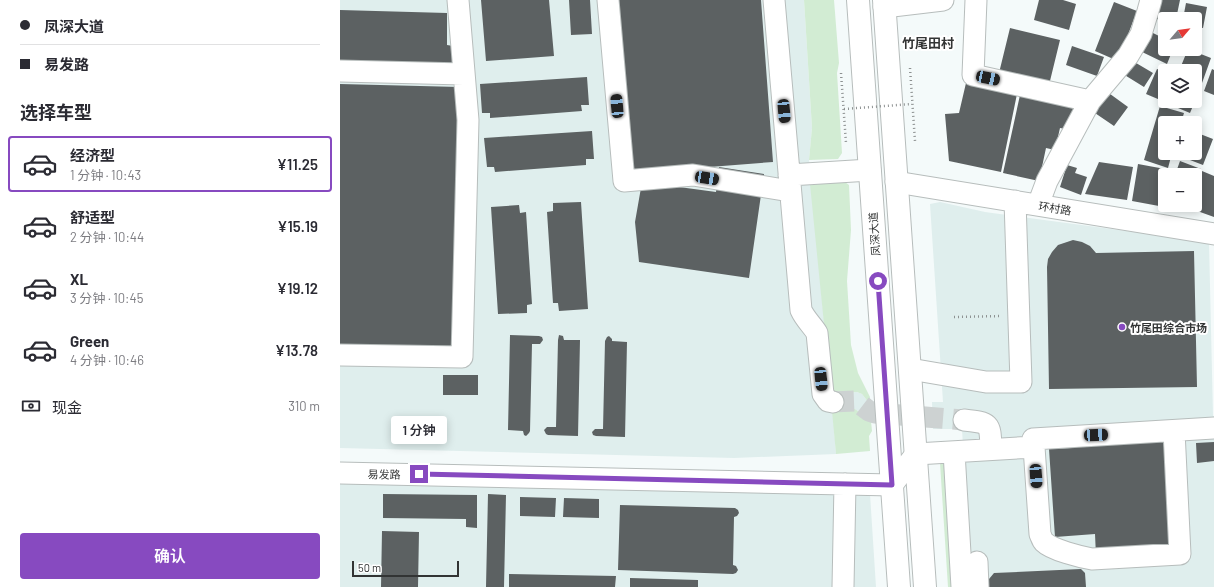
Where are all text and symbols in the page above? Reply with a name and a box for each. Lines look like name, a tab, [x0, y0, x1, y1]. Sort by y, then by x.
north arrow	[1158, 12, 1202, 56]
map controls	[1158, 12, 1202, 212]
text: 凤深大道	[44, 17, 104, 35]
district label: 竹尾田村	[902, 35, 954, 51]
text: 易发路	[44, 55, 89, 73]
button: layers	[1158, 64, 1202, 108]
car	[975, 70, 1001, 86]
car	[610, 94, 624, 118]
car	[777, 99, 791, 123]
text: 选择车型	[20, 101, 92, 123]
button: +	[1158, 116, 1202, 160]
icon: car	[22, 146, 58, 182]
text: 经济型	[70, 146, 115, 164]
text: ¥11.25	[277, 155, 318, 173]
text: 1 分钟 · 10:43	[70, 167, 141, 183]
button: −	[1158, 168, 1202, 212]
car	[694, 170, 720, 186]
street label: 环村路	[1038, 199, 1072, 217]
icon: car	[22, 208, 58, 244]
text: 舒适型	[70, 208, 115, 226]
street label: 凤深大道	[866, 212, 882, 256]
text: ¥15.19	[277, 217, 318, 235]
text: 2 分钟 · 10:44	[70, 229, 144, 245]
icon: car	[22, 270, 58, 306]
text: XL	[70, 270, 88, 288]
route start	[869, 272, 887, 290]
text: ¥19.12	[277, 279, 318, 297]
text: 3 分钟 · 10:45	[70, 290, 143, 306]
place label: 竹尾田综合市场	[1130, 321, 1207, 334]
marker: 竹尾田综合市场	[1117, 322, 1127, 332]
icon: car	[22, 332, 58, 368]
text: Green	[70, 332, 109, 350]
text: ¥13.78	[275, 341, 318, 359]
text: 4 分钟 · 10:46	[70, 352, 144, 368]
car	[814, 366, 828, 392]
icon: cash	[20, 395, 42, 417]
text: 现金	[52, 398, 82, 416]
text: 310 m	[288, 398, 320, 414]
callout: 1 分钟	[391, 416, 447, 444]
text: 1 分钟	[402, 422, 436, 438]
car	[1084, 428, 1108, 442]
car	[1029, 464, 1043, 488]
route end	[410, 465, 428, 483]
street label: 易发路	[367, 467, 401, 481]
button: 确认	[20, 533, 320, 579]
scale bar	[352, 559, 459, 578]
text: 50 m	[358, 561, 381, 574]

